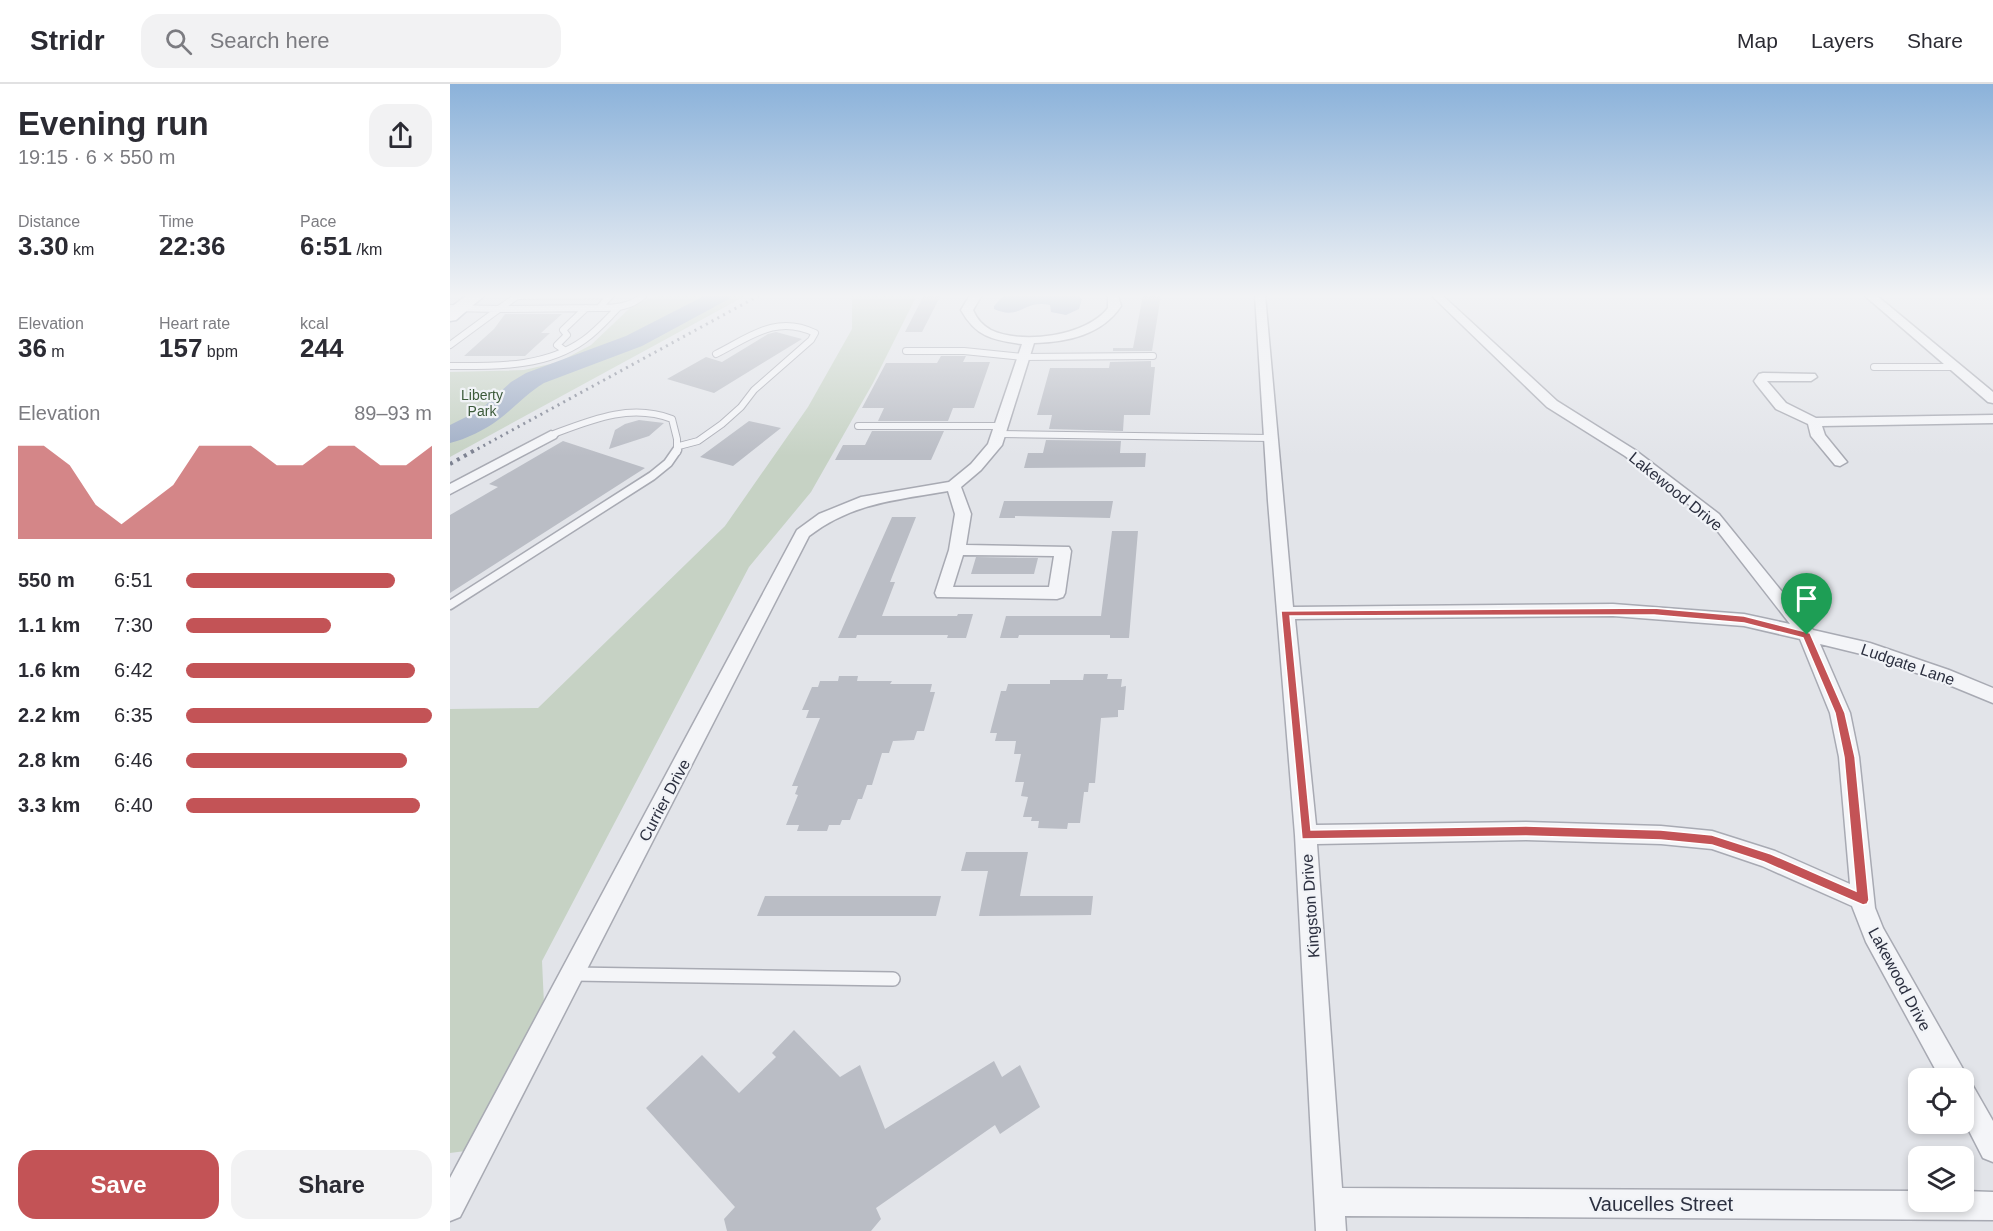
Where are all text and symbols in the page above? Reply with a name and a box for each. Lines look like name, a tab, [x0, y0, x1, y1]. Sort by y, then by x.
search box	[141, 14, 561, 68]
text: Stridr	[30, 25, 105, 56]
icon: search	[162, 25, 195, 58]
text: Search here	[210, 28, 330, 53]
text: Map	[1737, 29, 1778, 52]
text: Layers	[1811, 29, 1874, 52]
text: Share	[1907, 29, 1963, 52]
button: share	[369, 104, 432, 167]
text: Evening run	[18, 105, 209, 142]
text: 19:15 · 6 × 550 m	[18, 146, 175, 168]
text: Distance	[18, 213, 80, 230]
text: Time	[159, 213, 194, 230]
text: Pace	[300, 213, 336, 230]
text: 3.30	[18, 231, 69, 261]
text: 22:36	[159, 231, 226, 261]
text: 6:51	[300, 231, 352, 261]
text: km	[69, 241, 94, 258]
text: /km	[352, 241, 382, 258]
text: Elevation	[18, 315, 84, 332]
text: Heart rate	[159, 315, 230, 332]
text: kcal	[300, 315, 328, 332]
text: 36	[18, 333, 47, 363]
text: 157	[159, 333, 202, 363]
text: 244	[300, 333, 343, 363]
text: m	[47, 343, 65, 360]
text: bpm	[202, 343, 238, 360]
park label: Liberty Park	[461, 387, 503, 419]
text: Elevation	[18, 402, 100, 424]
text: 89–93 m	[354, 402, 432, 424]
street label: Lakewood Drive	[1626, 449, 1726, 534]
text: 550 m	[18, 569, 75, 591]
text: 6:51	[114, 569, 153, 591]
pin	[1781, 573, 1832, 635]
icon: arrive	[1790, 582, 1823, 615]
text: 1.1 km	[18, 614, 80, 636]
text: 7:30	[114, 614, 153, 636]
street label: Ludgate Lane	[1859, 641, 1957, 688]
text: 1.6 km	[18, 659, 80, 681]
text: 6:42	[114, 659, 153, 681]
text: 2.2 km	[18, 704, 80, 726]
text: 6:35	[114, 704, 153, 726]
text: 2.8 km	[18, 749, 80, 771]
text: 6:46	[114, 749, 153, 771]
street label: Currier Drive	[636, 756, 693, 844]
text: 3.3 km	[18, 794, 80, 816]
text: 6:40	[114, 794, 153, 816]
street label: Kingston Drive	[1298, 853, 1323, 958]
street label: Lakewood Drive	[1865, 925, 1934, 1034]
map controls	[1908, 1068, 1974, 1212]
button: locate	[1908, 1068, 1974, 1134]
button: layers	[1908, 1146, 1974, 1212]
button: Save	[18, 1150, 219, 1219]
button: Share	[231, 1150, 432, 1219]
street label: Vaucelles Street	[1589, 1193, 1734, 1215]

